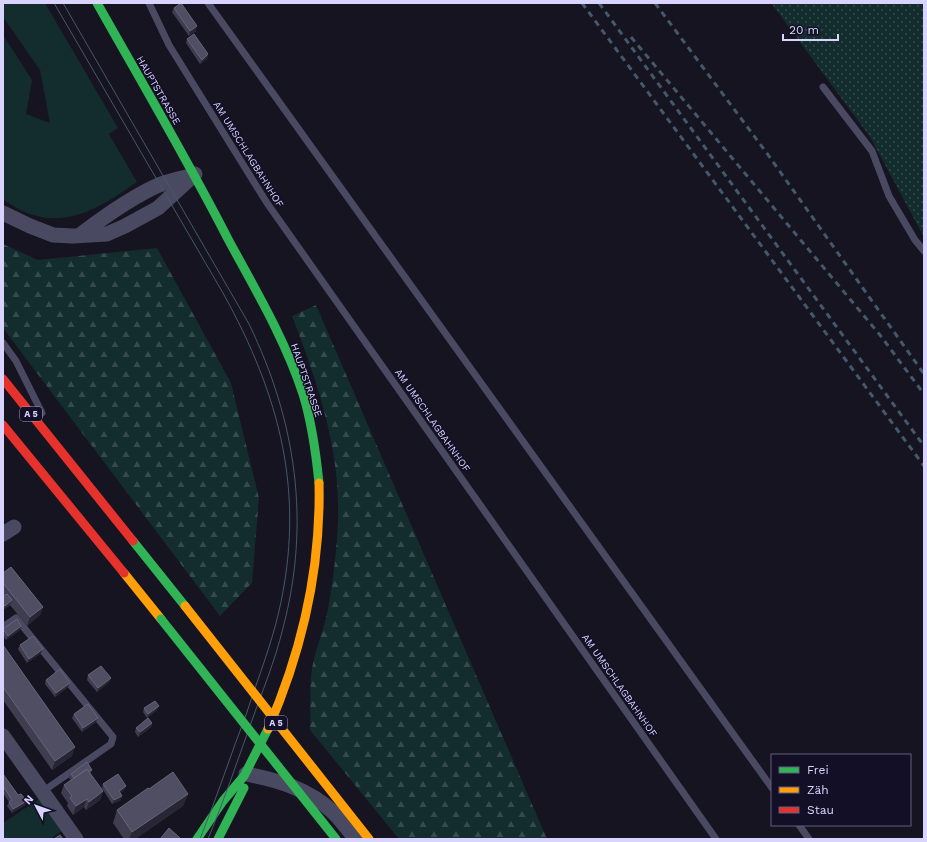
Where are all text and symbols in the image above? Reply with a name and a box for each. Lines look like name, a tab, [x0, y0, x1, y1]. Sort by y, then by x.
scale bar	[783, 16, 838, 42]
text: 20 m	[789, 23, 819, 37]
street label: HAUPTSTRASSE	[135, 54, 183, 126]
street label: AM UMSCHLAGBAHNHOF	[211, 99, 286, 209]
street label: HAUPTSTRASSE	[289, 342, 324, 418]
street label: AM UMSCHLAGBAHNHOF	[393, 367, 472, 474]
road number: A 5	[20, 407, 42, 421]
street label: AM UMSCHLAGBAHNHOF	[580, 632, 659, 739]
road number: A 5	[265, 716, 287, 730]
legend	[771, 754, 911, 826]
text: Frei	[807, 763, 829, 777]
text: Zäh	[807, 783, 829, 797]
north arrow	[16, 786, 56, 826]
text: N	[21, 792, 36, 807]
text: Stau	[807, 803, 834, 817]

